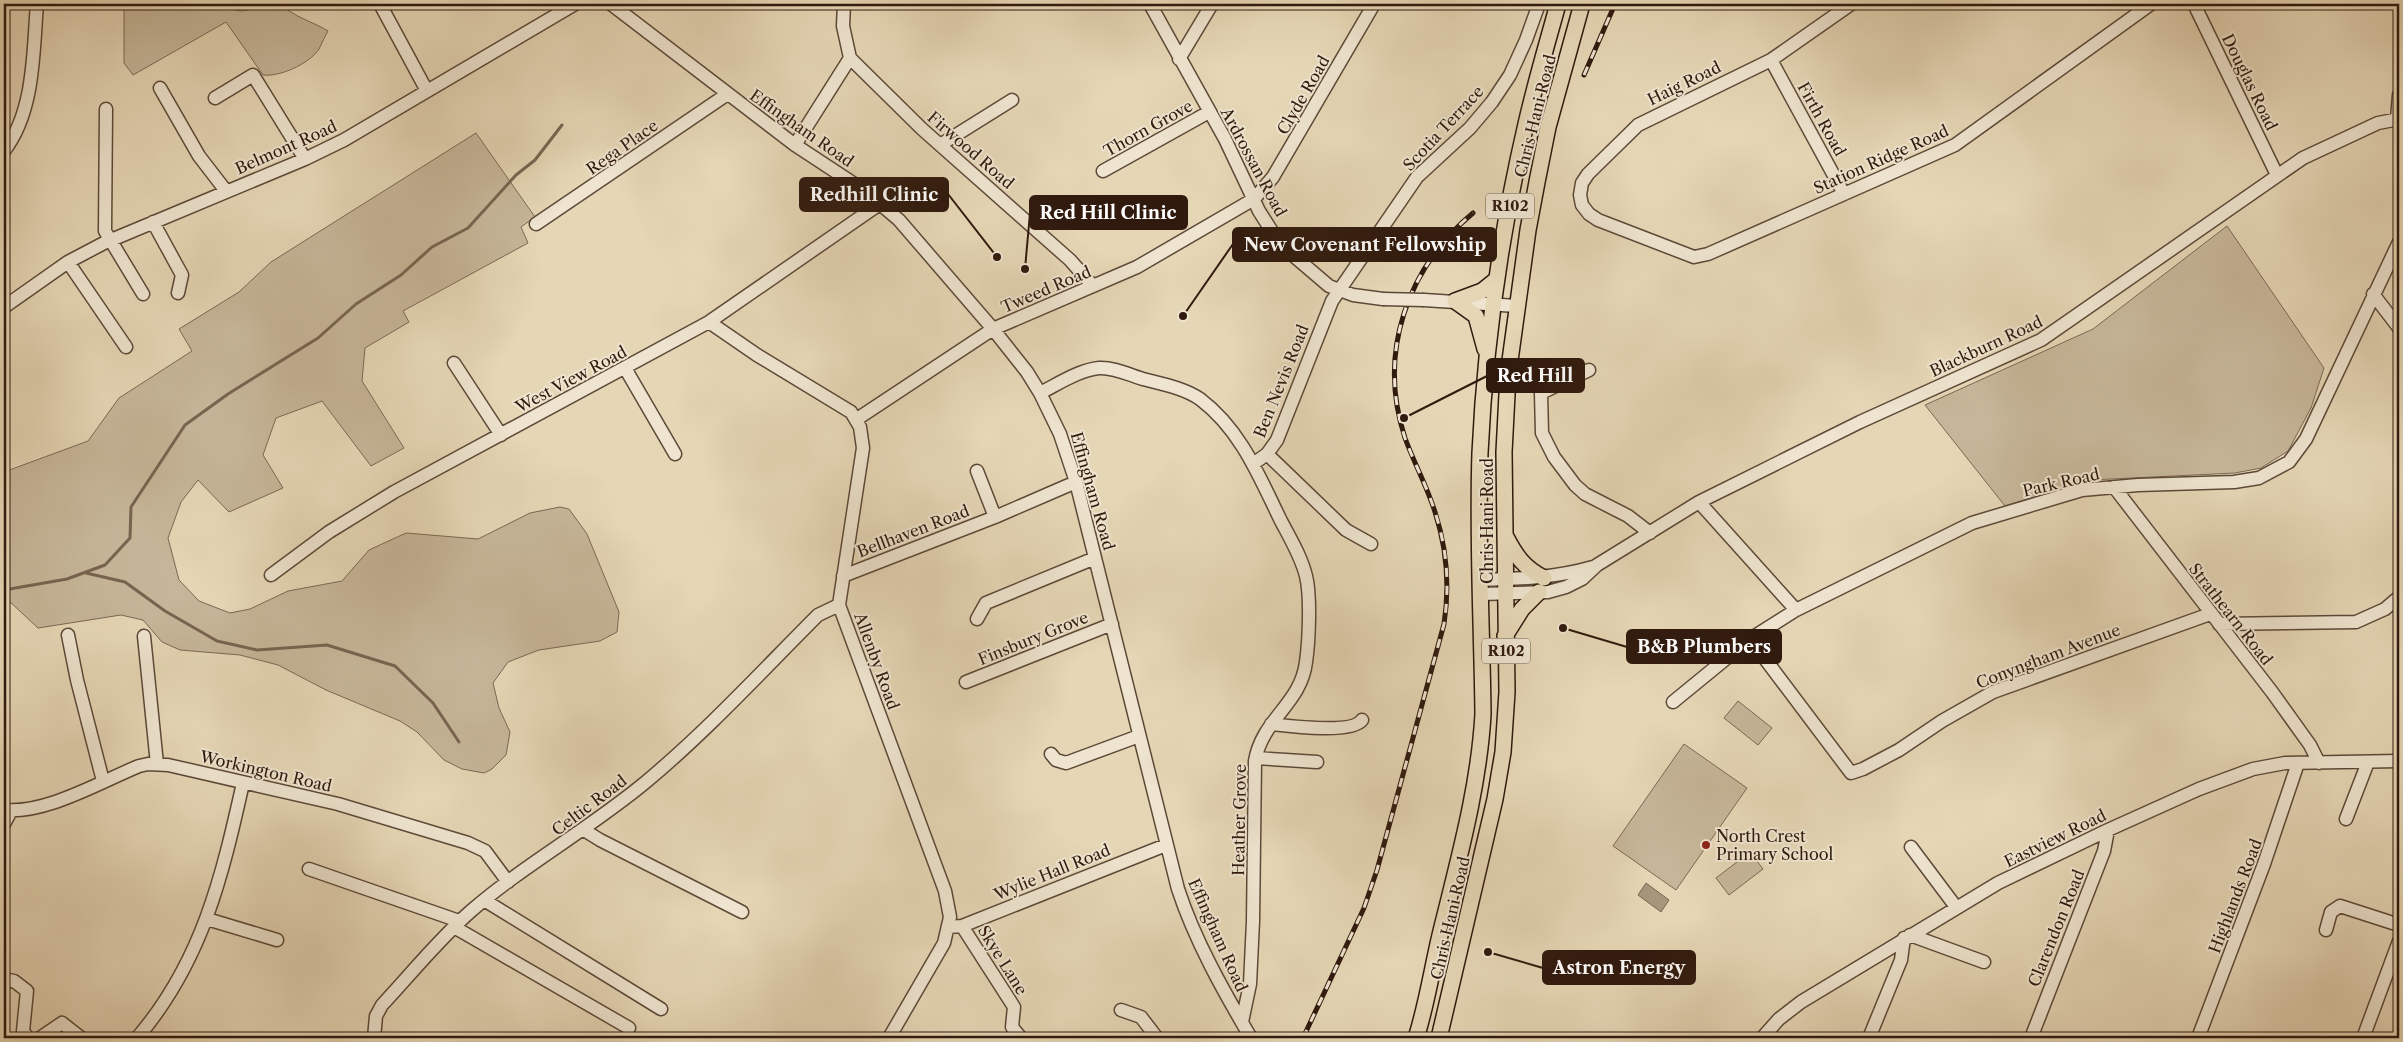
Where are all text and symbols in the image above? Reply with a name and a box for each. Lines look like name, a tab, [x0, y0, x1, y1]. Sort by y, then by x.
street label: Douglas Road	[2218, 30, 2282, 134]
street label: Clyde Road	[1272, 52, 1334, 138]
street label: Chris Hani Road	[1510, 52, 1560, 180]
street label: Haig Road	[1644, 57, 1724, 109]
street label: Firth Road	[1794, 79, 1851, 160]
street label: Scotia Terrace	[1399, 81, 1488, 175]
street label: Effingham Road	[746, 85, 858, 171]
street label: Thorn Grove	[1100, 95, 1196, 161]
street label: Ardrossan Road	[1216, 103, 1291, 220]
street label: Firwood Road	[924, 107, 1019, 193]
street label: Rega Place	[582, 115, 662, 179]
street label: Belmont Road	[232, 116, 340, 178]
street label: Station Ridge Road	[1810, 120, 1952, 198]
callout: Redhill Clinic	[800, 178, 948, 211]
text: Redhill Clinic	[810, 184, 938, 206]
road number: R102	[1486, 194, 1534, 218]
callout: Red Hill Clinic	[1030, 196, 1187, 229]
text: Red Hill Clinic	[1040, 202, 1177, 224]
callout: New Covenant Fellowship	[1233, 228, 1496, 261]
text: New Covenant Fellowship	[1244, 234, 1486, 256]
street label: Tweed Road	[998, 261, 1094, 317]
street label: Blackburn Road	[1926, 311, 2046, 381]
street label: Ben Nevis Road	[1249, 321, 1313, 440]
street label: West View Road	[511, 341, 630, 417]
callout: Red Hill	[1487, 359, 1584, 392]
text: Red Hill	[1497, 365, 1573, 387]
street label: Effingham Road	[1067, 430, 1120, 553]
street label: Chris Hani Road	[1477, 458, 1497, 584]
street label: Park Road	[2021, 463, 2102, 501]
street label: Bellhaven Road	[854, 500, 972, 562]
street label: Strathearn Road	[2185, 559, 2277, 669]
street label: Finsbury Grove	[975, 607, 1091, 669]
street label: Allenby Road	[850, 609, 904, 713]
street label: Conyngham Avenue	[1973, 619, 2123, 693]
callout: B&B Plumbers	[1627, 630, 1781, 663]
text: B&B Plumbers	[1637, 636, 1771, 658]
road number: R102	[1482, 638, 1530, 664]
street label: Workington Road	[197, 746, 334, 796]
street label: Heather Grove	[1228, 764, 1250, 876]
street label: Celtic Road	[548, 770, 631, 840]
street label: Eastview Road	[2001, 805, 2109, 871]
place label: North Crest Primary School	[1716, 826, 1834, 864]
street label: Highlands Road	[2204, 836, 2266, 956]
street label: Wylie Hall Road	[990, 839, 1113, 905]
marker: North Crest Primary School	[1700, 839, 1712, 851]
street label: Chris Hani Road	[1426, 854, 1474, 982]
street label: Clarendon Road	[2023, 866, 2089, 989]
street label: Effingham Road	[1184, 875, 1252, 995]
street label: Skye Lane	[974, 922, 1032, 998]
callout: Astron Energy	[1543, 951, 1695, 984]
text: Astron Energy	[1552, 957, 1686, 979]

